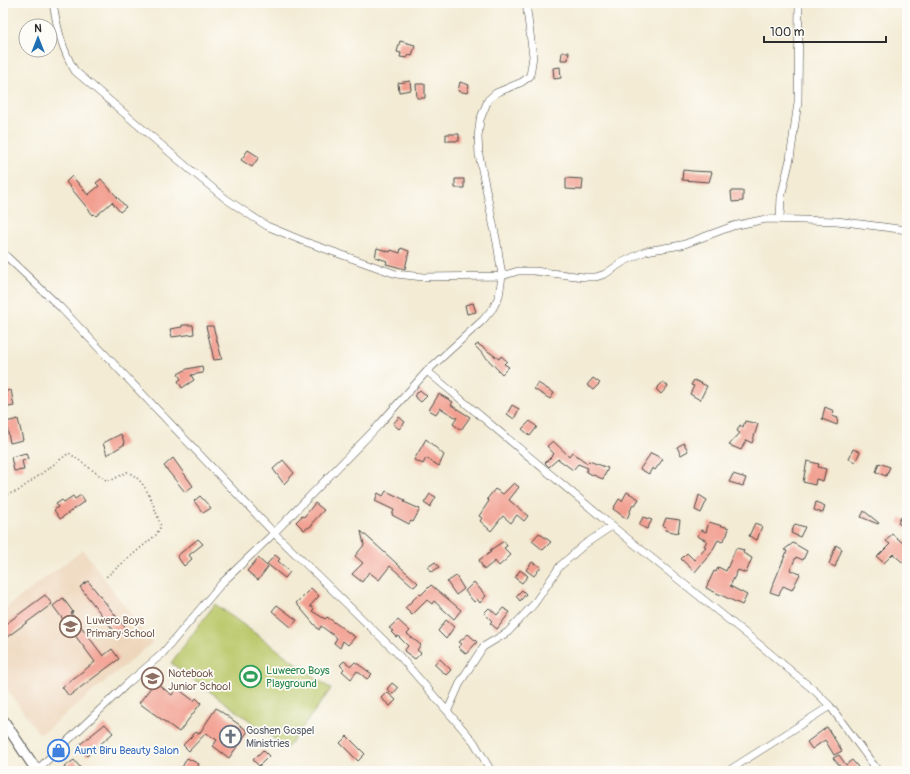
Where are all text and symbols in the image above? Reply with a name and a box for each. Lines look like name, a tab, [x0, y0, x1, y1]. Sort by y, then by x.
north arrow	[18, 18, 58, 58]
scale bar	[764, 18, 886, 44]
text: N	[34, 22, 42, 35]
text: 100 m	[770, 25, 805, 40]
school or university icon: Luwero Boys Primary School	[58, 613, 84, 639]
place label: Luwero Boys Primary School	[86, 614, 155, 640]
sports icon: Luweero Boys Playground	[238, 663, 264, 689]
place label: Luweero Boys Playground	[266, 664, 330, 690]
school or university icon: Notebook Junior School	[140, 666, 166, 692]
place label: Notebook Junior School	[168, 667, 231, 693]
church icon: Goshen Gospel Ministries	[217, 723, 243, 749]
place label: Goshen Gospel Ministries	[246, 724, 314, 750]
shop icon: Aunt Biru Beauty Salon	[45, 737, 71, 763]
place label: Aunt Biru Beauty Salon	[74, 744, 179, 757]

